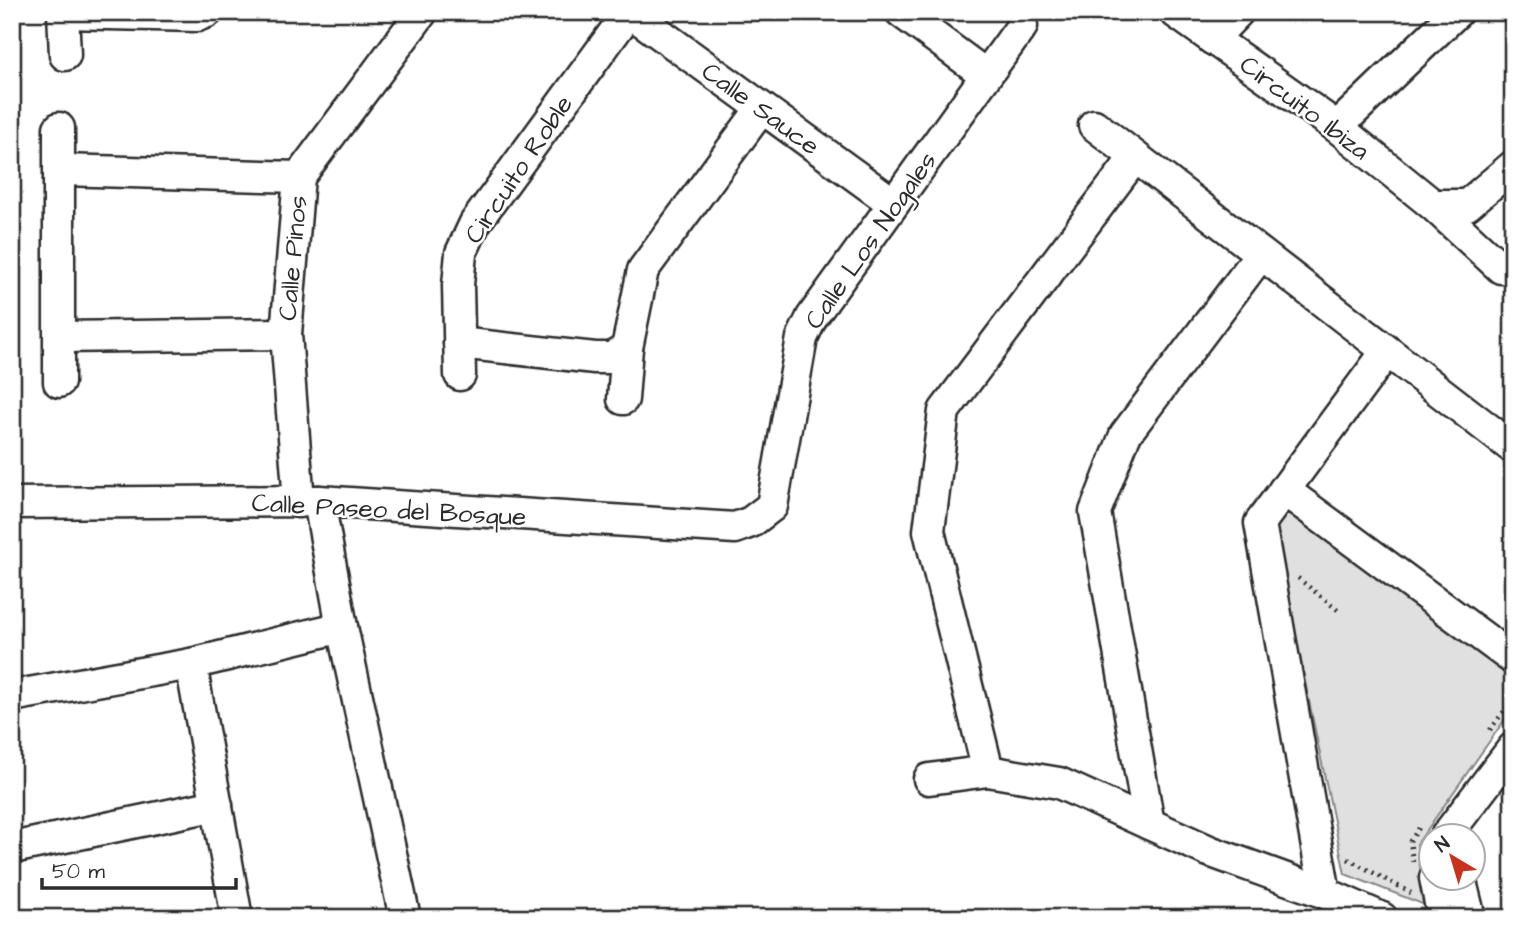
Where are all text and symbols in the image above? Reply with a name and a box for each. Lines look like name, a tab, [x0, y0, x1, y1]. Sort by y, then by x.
street label: Circuito Ibiza	[1232, 47, 1377, 169]
street label: Calle Sauce	[694, 54, 827, 164]
street label: Circuito Roble	[456, 88, 582, 251]
street label: Calle Los Nogales	[796, 145, 947, 338]
street label: Calle Pinos	[270, 194, 316, 322]
street label: Calle Paseo del Bosque	[251, 485, 527, 535]
north arrow	[1416, 822, 1486, 892]
text: N	[1429, 830, 1456, 859]
scale bar	[42, 846, 236, 890]
text: 50 m	[52, 857, 106, 886]

